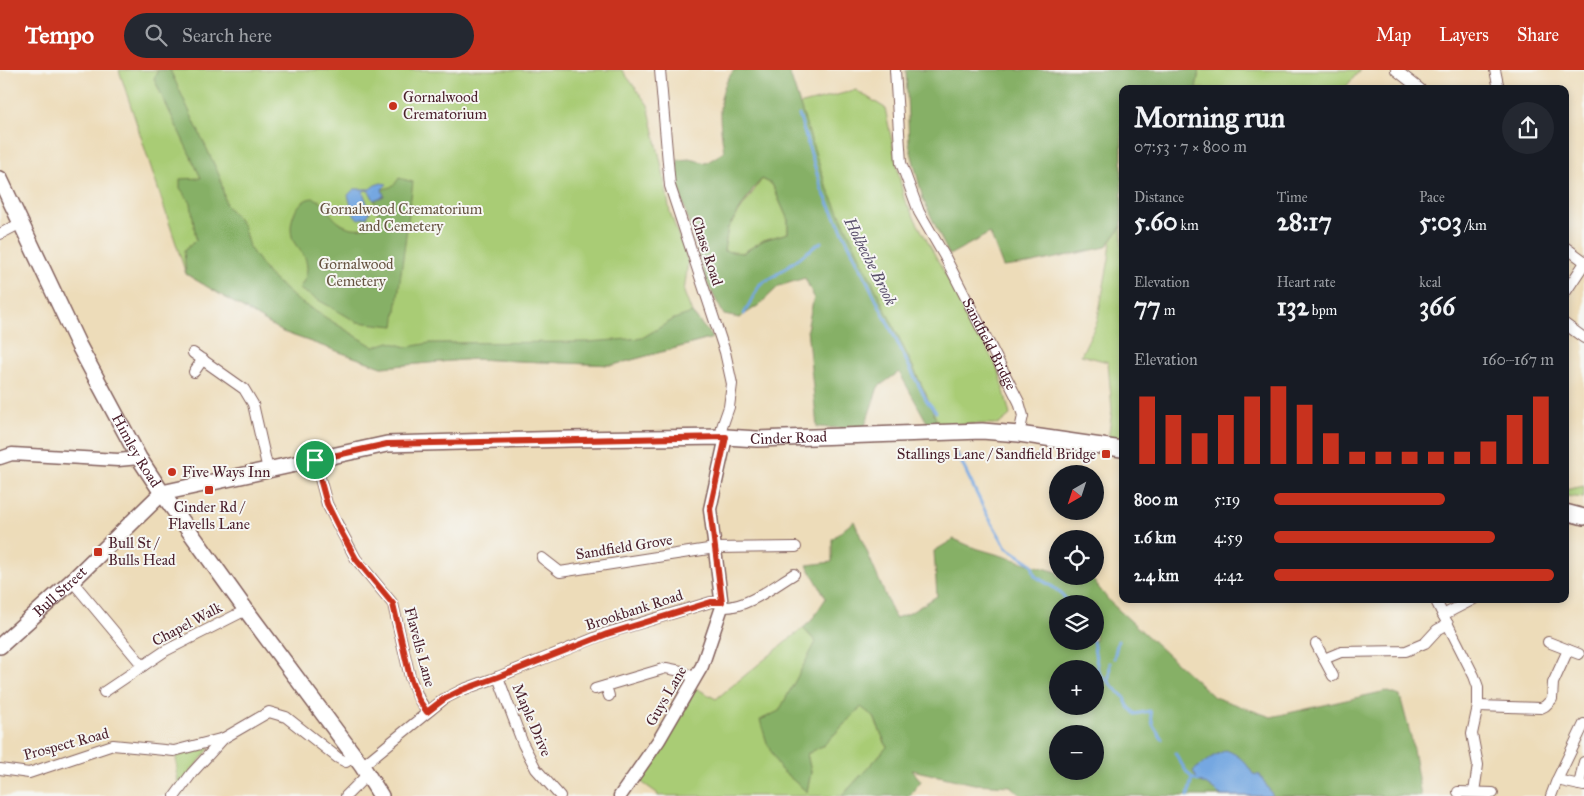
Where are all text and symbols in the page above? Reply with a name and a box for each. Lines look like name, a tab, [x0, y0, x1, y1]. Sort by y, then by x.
search box	[124, 13, 474, 58]
text: Tempo	[25, 20, 94, 50]
icon: search	[142, 21, 170, 49]
text: Search here	[182, 24, 272, 47]
text: Map	[1376, 24, 1411, 46]
text: Layers	[1439, 24, 1489, 46]
text: Share	[1517, 24, 1559, 46]
place label: Gornalwood Crematorium	[403, 88, 488, 123]
marker: Gornalwood Crematorium	[387, 100, 399, 112]
text: Morning run	[1134, 100, 1285, 135]
button: share	[1502, 102, 1554, 154]
text: 07:53 · 7 × 800 m	[1134, 137, 1247, 156]
text: Distance	[1134, 189, 1184, 206]
text: Time	[1277, 189, 1308, 206]
text: Pace	[1419, 189, 1445, 206]
park label: Gornalwood Crematorium and Cemetery	[320, 200, 483, 235]
text: 5.60	[1134, 206, 1178, 237]
text: 28:17	[1277, 206, 1332, 237]
text: 5:03	[1419, 206, 1462, 237]
water label: Holbeche Brook	[840, 213, 901, 309]
street label: Chase Road	[687, 214, 727, 288]
text: km	[1178, 217, 1199, 234]
text: /km	[1462, 217, 1487, 234]
park label: Gornalwood Cemetery	[318, 255, 394, 290]
text: Elevation	[1134, 274, 1190, 291]
text: Heart rate	[1277, 274, 1336, 291]
text: kcal	[1419, 274, 1441, 291]
text: 77	[1134, 291, 1161, 322]
text: 132	[1277, 291, 1309, 322]
text: 366	[1419, 291, 1455, 322]
street label: Sandfield Bridge	[958, 295, 1020, 393]
text: m	[1161, 302, 1175, 319]
text: bpm	[1309, 302, 1337, 319]
text: Elevation	[1134, 350, 1198, 369]
text: 160–167 m	[1482, 350, 1554, 369]
street label: Himley Road	[108, 411, 165, 491]
street label: Cinder Road	[749, 427, 828, 448]
pin	[294, 439, 336, 481]
place label: Stallings Lane / Sandfield Bridge	[897, 445, 1096, 463]
icon: arrive	[301, 446, 329, 474]
marker: Stallings Lane / Sandfield Bridge	[1100, 448, 1112, 460]
place label: Five Ways Inn	[182, 463, 270, 481]
north arrow	[1049, 465, 1104, 520]
map controls	[1049, 465, 1104, 780]
marker: Five Ways Inn	[166, 466, 178, 478]
marker: Cinder Rd / Flavells Lane	[203, 484, 215, 496]
text: 800 m	[1134, 490, 1178, 509]
text: 5:19	[1214, 490, 1240, 509]
place label: Cinder Rd / Flavells Lane	[168, 498, 250, 533]
text: 1.6 km	[1134, 528, 1176, 547]
text: 4:59	[1214, 528, 1243, 547]
street label: Sandfield Grove	[574, 530, 674, 564]
button: locate	[1049, 530, 1104, 585]
place label: Bull St / Bulls Head	[108, 534, 176, 569]
marker: Bull St / Bulls Head	[92, 546, 104, 558]
street label: Bull Street	[29, 562, 91, 621]
text: 2.4 km	[1134, 566, 1179, 585]
text: 4:42	[1214, 566, 1244, 585]
street label: Brookbank Road	[583, 586, 686, 634]
button: layers	[1049, 595, 1104, 650]
street label: Chapel Walk	[149, 598, 225, 650]
street label: Flavells Lane	[401, 605, 439, 689]
button: +	[1049, 660, 1104, 715]
street label: Guys Lane	[642, 663, 690, 729]
street label: Maple Drive	[509, 681, 555, 759]
street label: Prospect Road	[21, 724, 111, 764]
button: −	[1049, 725, 1104, 780]

